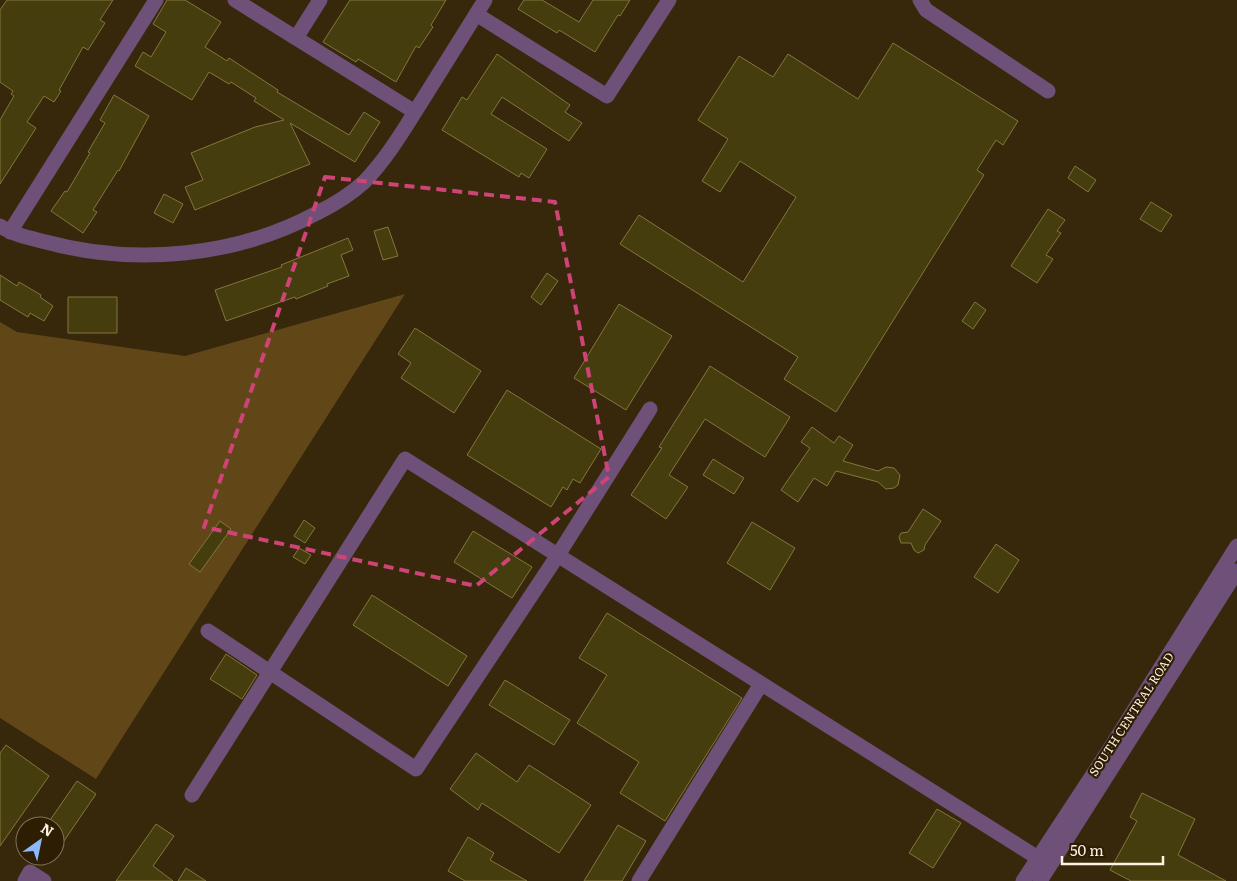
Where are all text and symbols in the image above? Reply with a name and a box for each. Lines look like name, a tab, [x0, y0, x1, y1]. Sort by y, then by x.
street label: SOUTH CENTRAL ROAD	[1084, 648, 1178, 780]
north arrow	[15, 816, 65, 866]
text: N	[37, 818, 58, 841]
scale bar	[1062, 834, 1163, 866]
text: 50 m	[1070, 838, 1104, 861]

